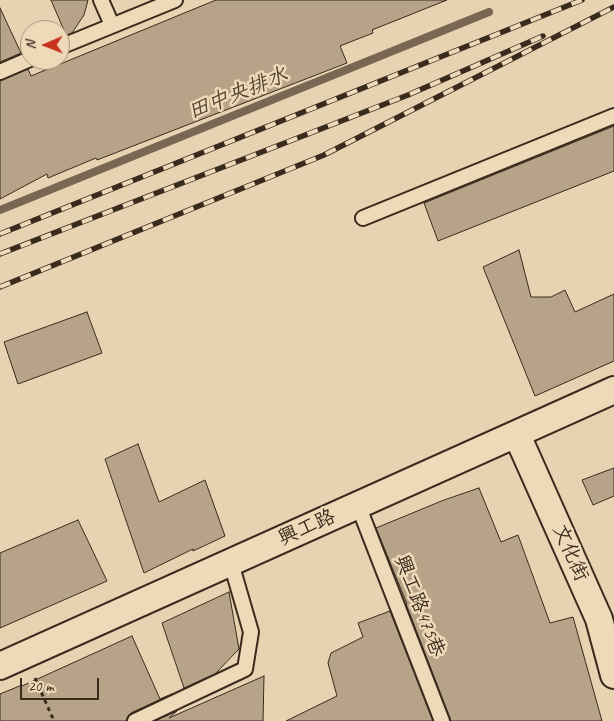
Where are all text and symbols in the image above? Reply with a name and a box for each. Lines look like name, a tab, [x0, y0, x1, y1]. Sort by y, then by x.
north arrow	[20, 20, 70, 70]
text: N	[22, 41, 39, 50]
water label: 田中央排水	[185, 63, 291, 125]
street label: 興工路	[275, 505, 339, 551]
street label: 文化街	[547, 521, 593, 585]
street label: 興工路475巷	[389, 552, 449, 660]
scale bar	[22, 668, 101, 700]
text: 20 m	[28, 677, 54, 696]

